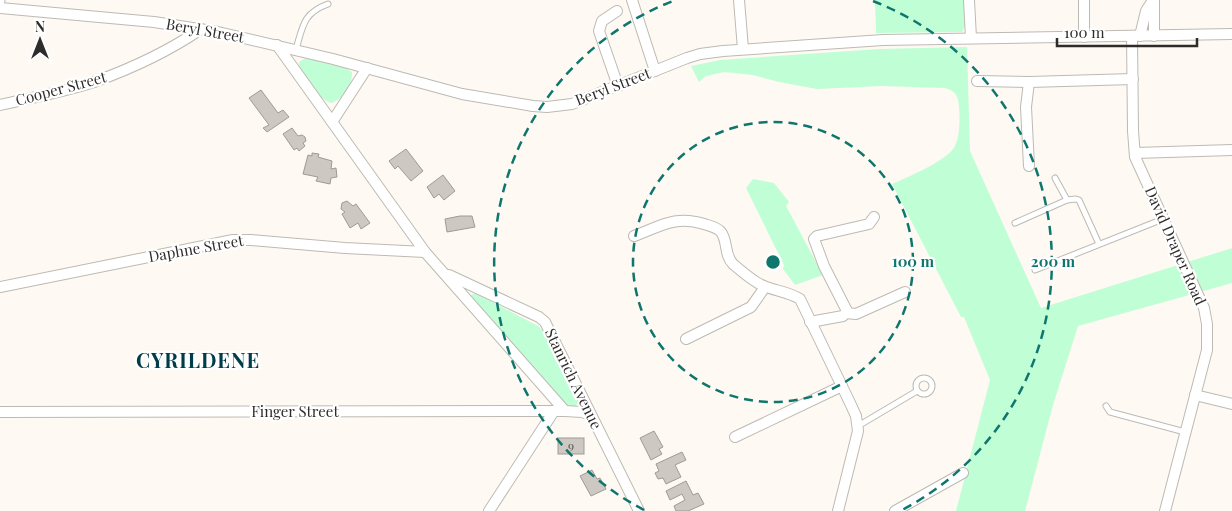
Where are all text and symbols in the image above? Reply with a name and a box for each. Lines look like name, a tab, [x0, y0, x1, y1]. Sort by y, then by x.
street label: Beryl Street	[164, 13, 247, 47]
north arrow	[15, 15, 65, 65]
scale bar	[1057, 15, 1197, 47]
text: N	[35, 17, 45, 36]
text: 100 m	[1064, 22, 1105, 42]
street label: Beryl Street	[572, 62, 654, 110]
street label: Cooper Street	[13, 66, 109, 110]
street label: David Draper Road	[1141, 183, 1211, 308]
street label: Daphne Street	[147, 230, 246, 266]
text: 100 m	[892, 251, 935, 271]
text: 200 m	[1031, 251, 1076, 271]
centre of rings	[764, 253, 782, 271]
street label: Stanrich Avenue	[541, 325, 607, 432]
district label: CYRILDENE	[136, 346, 260, 373]
street label: Finger Street	[251, 401, 339, 421]
house number: 9	[568, 437, 574, 453]

